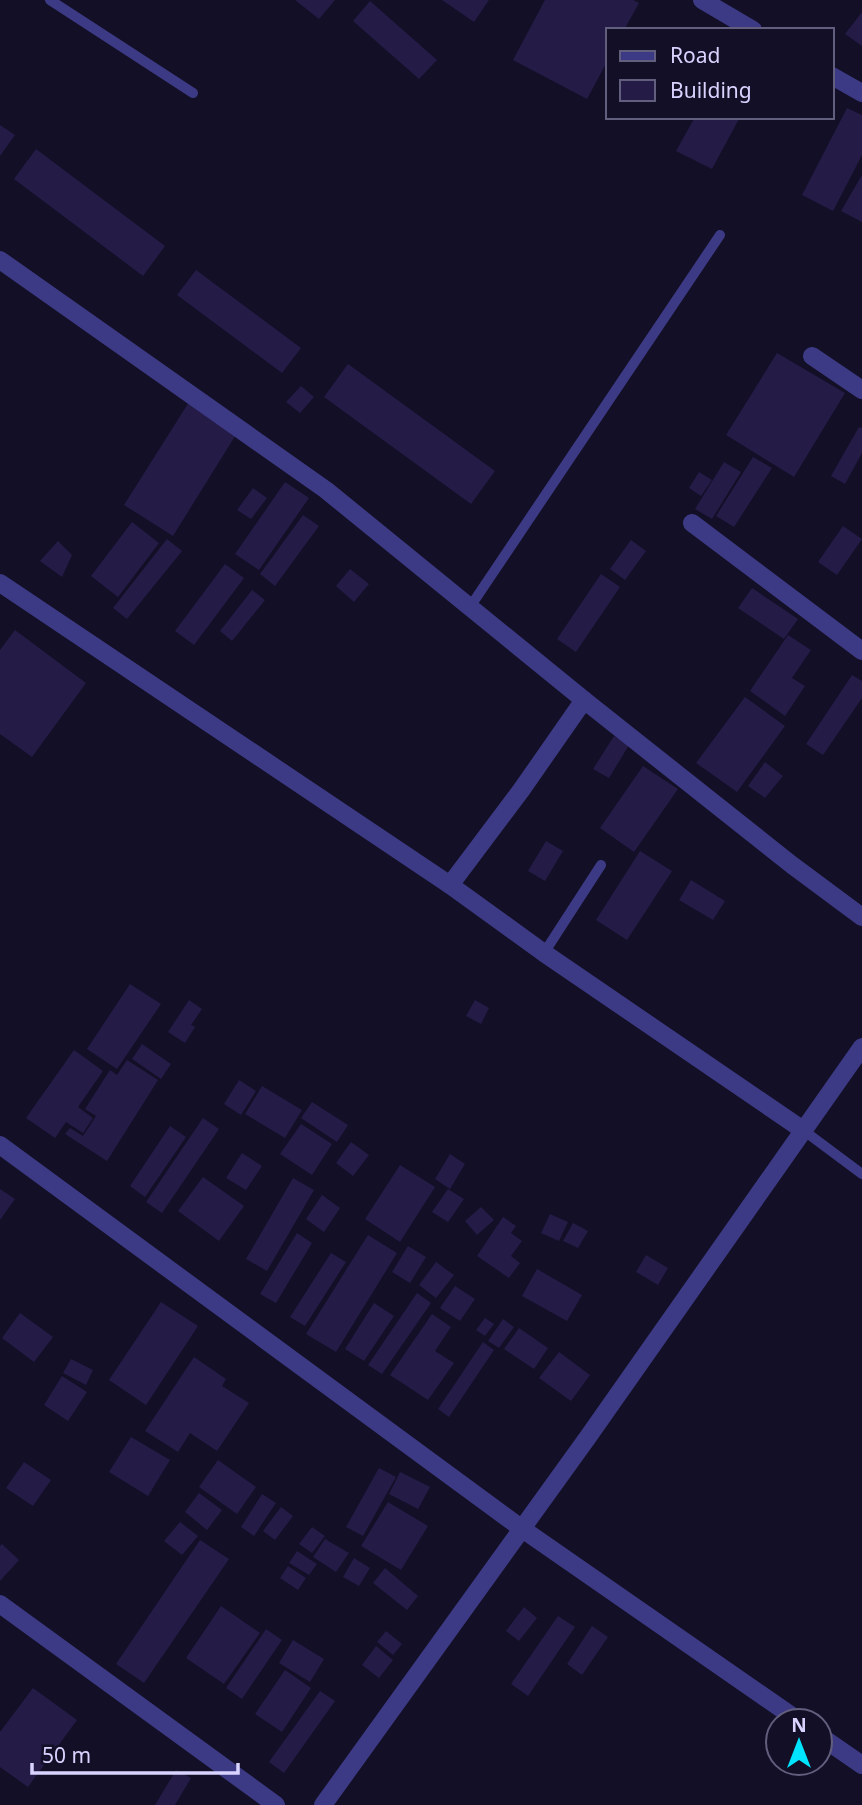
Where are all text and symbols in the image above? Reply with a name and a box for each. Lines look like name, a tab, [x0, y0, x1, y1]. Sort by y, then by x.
legend	[606, 28, 834, 119]
text: Road	[670, 41, 720, 69]
text: Building	[670, 76, 752, 104]
north arrow	[764, 1707, 834, 1777]
text: N	[791, 1712, 807, 1738]
scale bar	[32, 1731, 238, 1775]
text: 50 m	[42, 1741, 91, 1769]

